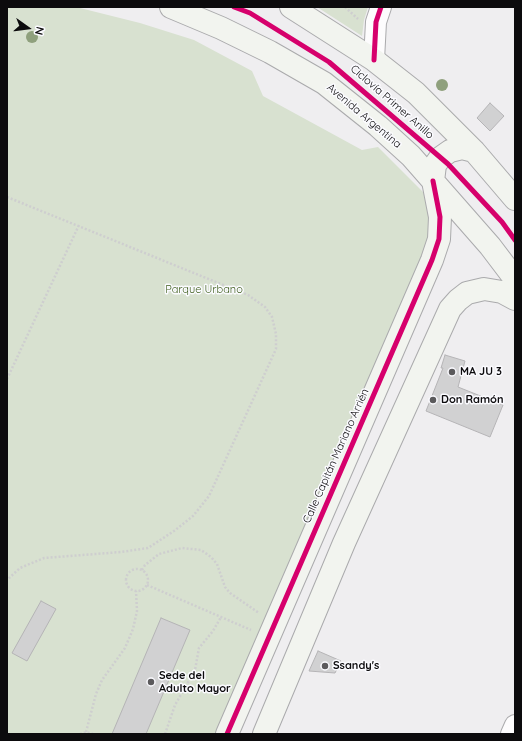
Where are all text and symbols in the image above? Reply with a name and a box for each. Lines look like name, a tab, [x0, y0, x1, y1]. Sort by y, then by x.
north arrow	[8, 8, 48, 48]
text: N	[32, 25, 47, 37]
street label: Ciclovía Primer Anillo	[348, 62, 436, 142]
street label: Avenida Argentina	[324, 81, 404, 151]
park label: Parque Urbano	[165, 283, 243, 297]
place label: MA JU 3	[460, 365, 502, 379]
marker: MA JU 3	[447, 367, 457, 377]
street label: Calle Capitán Mariano Arrién	[300, 387, 372, 525]
place label: Don Ramón	[441, 393, 504, 407]
marker: Don Ramón	[428, 395, 438, 405]
place label: Ssandy's	[333, 659, 379, 673]
marker: Ssandy's	[320, 661, 330, 671]
place label: Sede del Adulto Mayor	[159, 669, 231, 695]
marker: Sede del Adulto Mayor	[146, 677, 156, 687]

